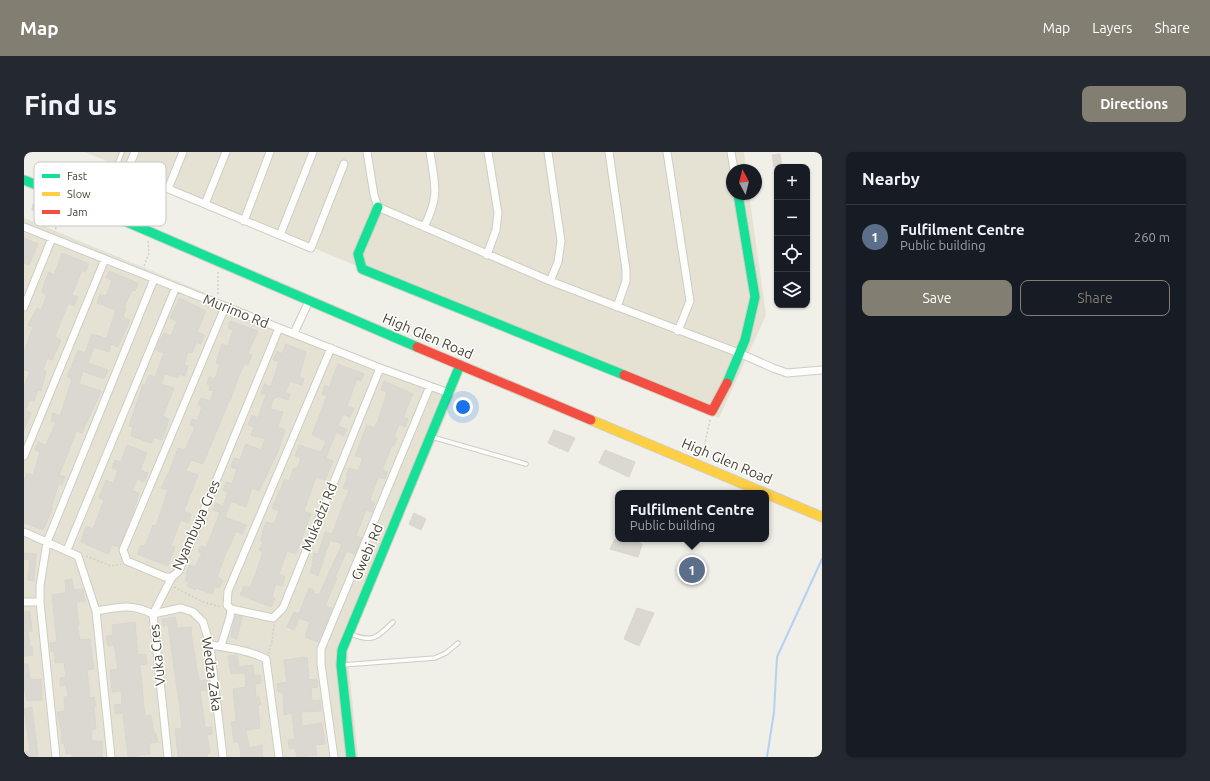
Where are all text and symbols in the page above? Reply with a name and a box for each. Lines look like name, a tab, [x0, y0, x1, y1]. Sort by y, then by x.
text: Map	[20, 17, 59, 39]
text: Map	[1043, 20, 1070, 36]
text: Layers	[1092, 20, 1132, 36]
text: Share	[1154, 20, 1190, 36]
button: Directions	[1082, 86, 1186, 122]
text: Find us	[24, 89, 117, 120]
legend	[34, 162, 166, 226]
north arrow	[726, 164, 762, 200]
map controls	[774, 164, 810, 308]
button: +	[774, 164, 810, 200]
text: Nearby	[862, 169, 920, 188]
text: Fast	[67, 170, 88, 182]
text: Slow	[67, 188, 91, 200]
button: −	[774, 200, 810, 236]
text: Jam	[67, 206, 88, 218]
text: Fulfilment Centre	[900, 221, 1025, 238]
text: 1	[871, 230, 879, 244]
text: 260 m	[1134, 230, 1170, 244]
button: locate	[774, 236, 810, 272]
text: Public building	[900, 238, 986, 252]
button: layers	[774, 272, 810, 308]
button: Save	[862, 280, 1012, 316]
button: Share	[1020, 280, 1170, 316]
street label: Murimo Rd	[201, 291, 271, 331]
street label: High Glen Road	[380, 310, 476, 362]
your location	[453, 397, 473, 417]
street label: High Glen Road	[679, 435, 775, 487]
street label: Nyambuya Cres	[169, 477, 223, 573]
street label: Mukadzi Rd	[298, 480, 340, 554]
popup	[615, 490, 769, 542]
text: Fulfilment Centre	[630, 501, 754, 518]
text: Public building	[630, 518, 715, 532]
street label: Gwebi Rd	[348, 521, 386, 583]
pin: 1	[679, 555, 705, 585]
street label: Vuka Cres	[146, 623, 168, 687]
street label: Wedza Zaka	[199, 636, 225, 712]

